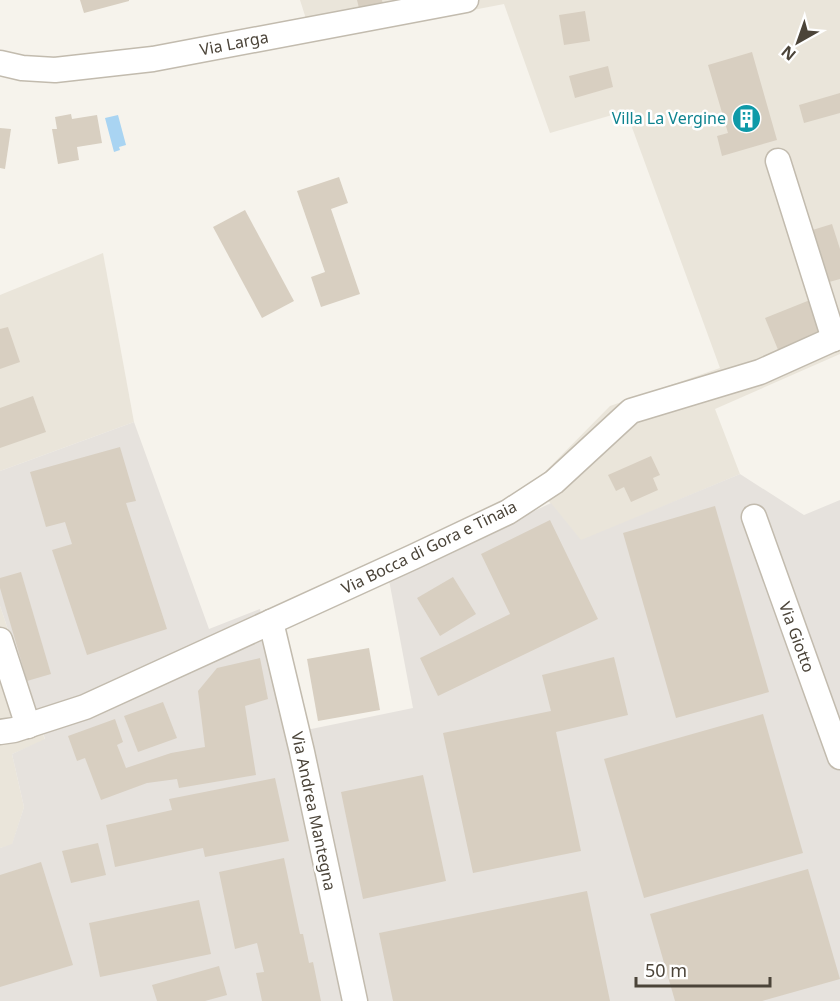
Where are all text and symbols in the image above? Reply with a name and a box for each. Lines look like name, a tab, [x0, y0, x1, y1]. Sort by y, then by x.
north arrow	[768, 12, 828, 72]
street label: Via Larga	[198, 26, 270, 60]
text: N	[776, 41, 800, 66]
building icon: Villa La Vergine	[731, 102, 763, 134]
place label: Villa La Vergine	[612, 107, 726, 129]
street label: Via Bocca di Gora e Tinaia	[338, 495, 520, 599]
street label: Via Giotto	[774, 599, 820, 675]
street label: Via Andrea Mantegna	[286, 729, 342, 893]
scale bar	[636, 950, 770, 988]
text: 50 m	[645, 958, 687, 982]

